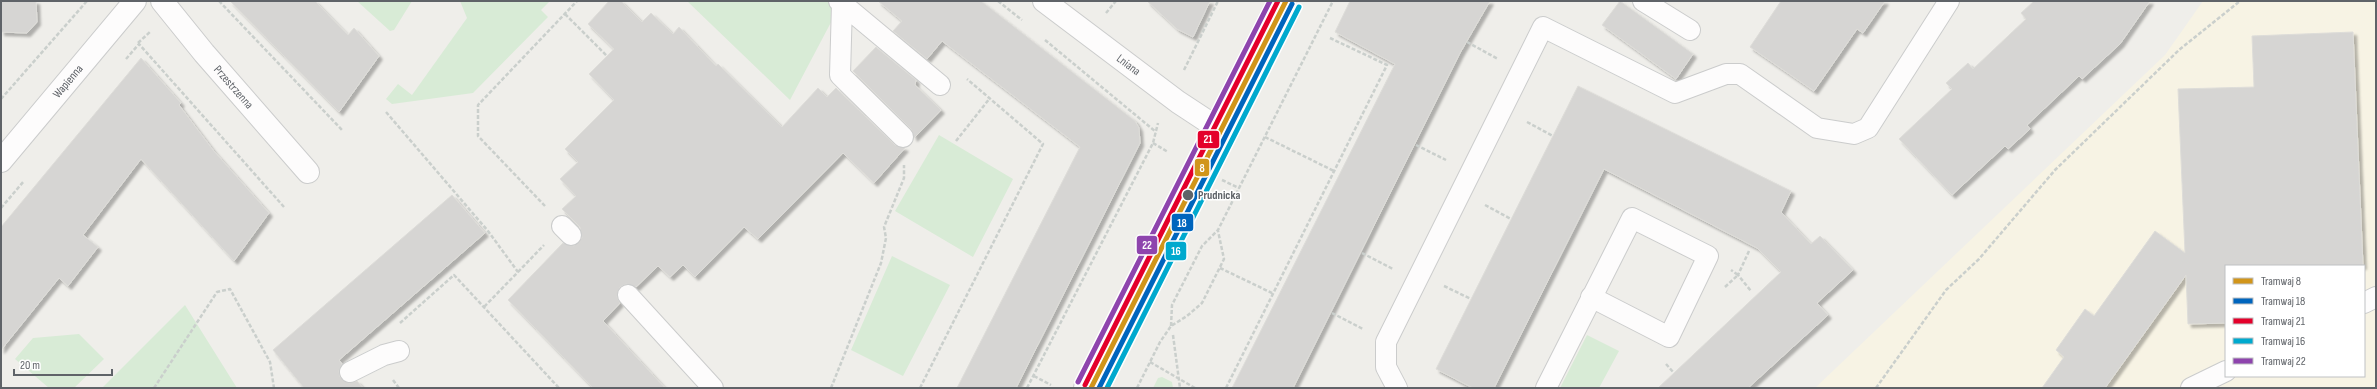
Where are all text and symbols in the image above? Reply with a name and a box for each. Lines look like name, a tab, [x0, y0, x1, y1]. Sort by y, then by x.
street label: Lniana	[1113, 51, 1144, 79]
street label: Wapienna	[50, 62, 87, 101]
street label: Przestrzenna	[210, 63, 257, 112]
line badge: 21	[1197, 130, 1220, 149]
text: 21	[1203, 133, 1213, 146]
line badge: 8	[1194, 158, 1210, 177]
text: 8	[1199, 162, 1205, 175]
marker: Prudnicka	[1181, 188, 1195, 202]
place label: Prudnicka	[1198, 188, 1240, 203]
line badge: 18	[1171, 213, 1194, 232]
text: 18	[1177, 217, 1187, 230]
line badge: 22	[1136, 235, 1158, 255]
text: 22	[1142, 239, 1152, 252]
line badge: 16	[1165, 241, 1187, 261]
text: 16	[1171, 245, 1181, 258]
legend	[2225, 265, 2365, 377]
text: Tramwaj 8	[2261, 274, 2301, 289]
text: Tramwaj 18	[2261, 294, 2305, 309]
text: Tramwaj 21	[2261, 314, 2306, 329]
text: Tramwaj 16	[2261, 334, 2305, 349]
scale bar	[14, 351, 112, 377]
text: Tramwaj 22	[2261, 354, 2306, 369]
text: 20 m	[20, 358, 40, 373]

